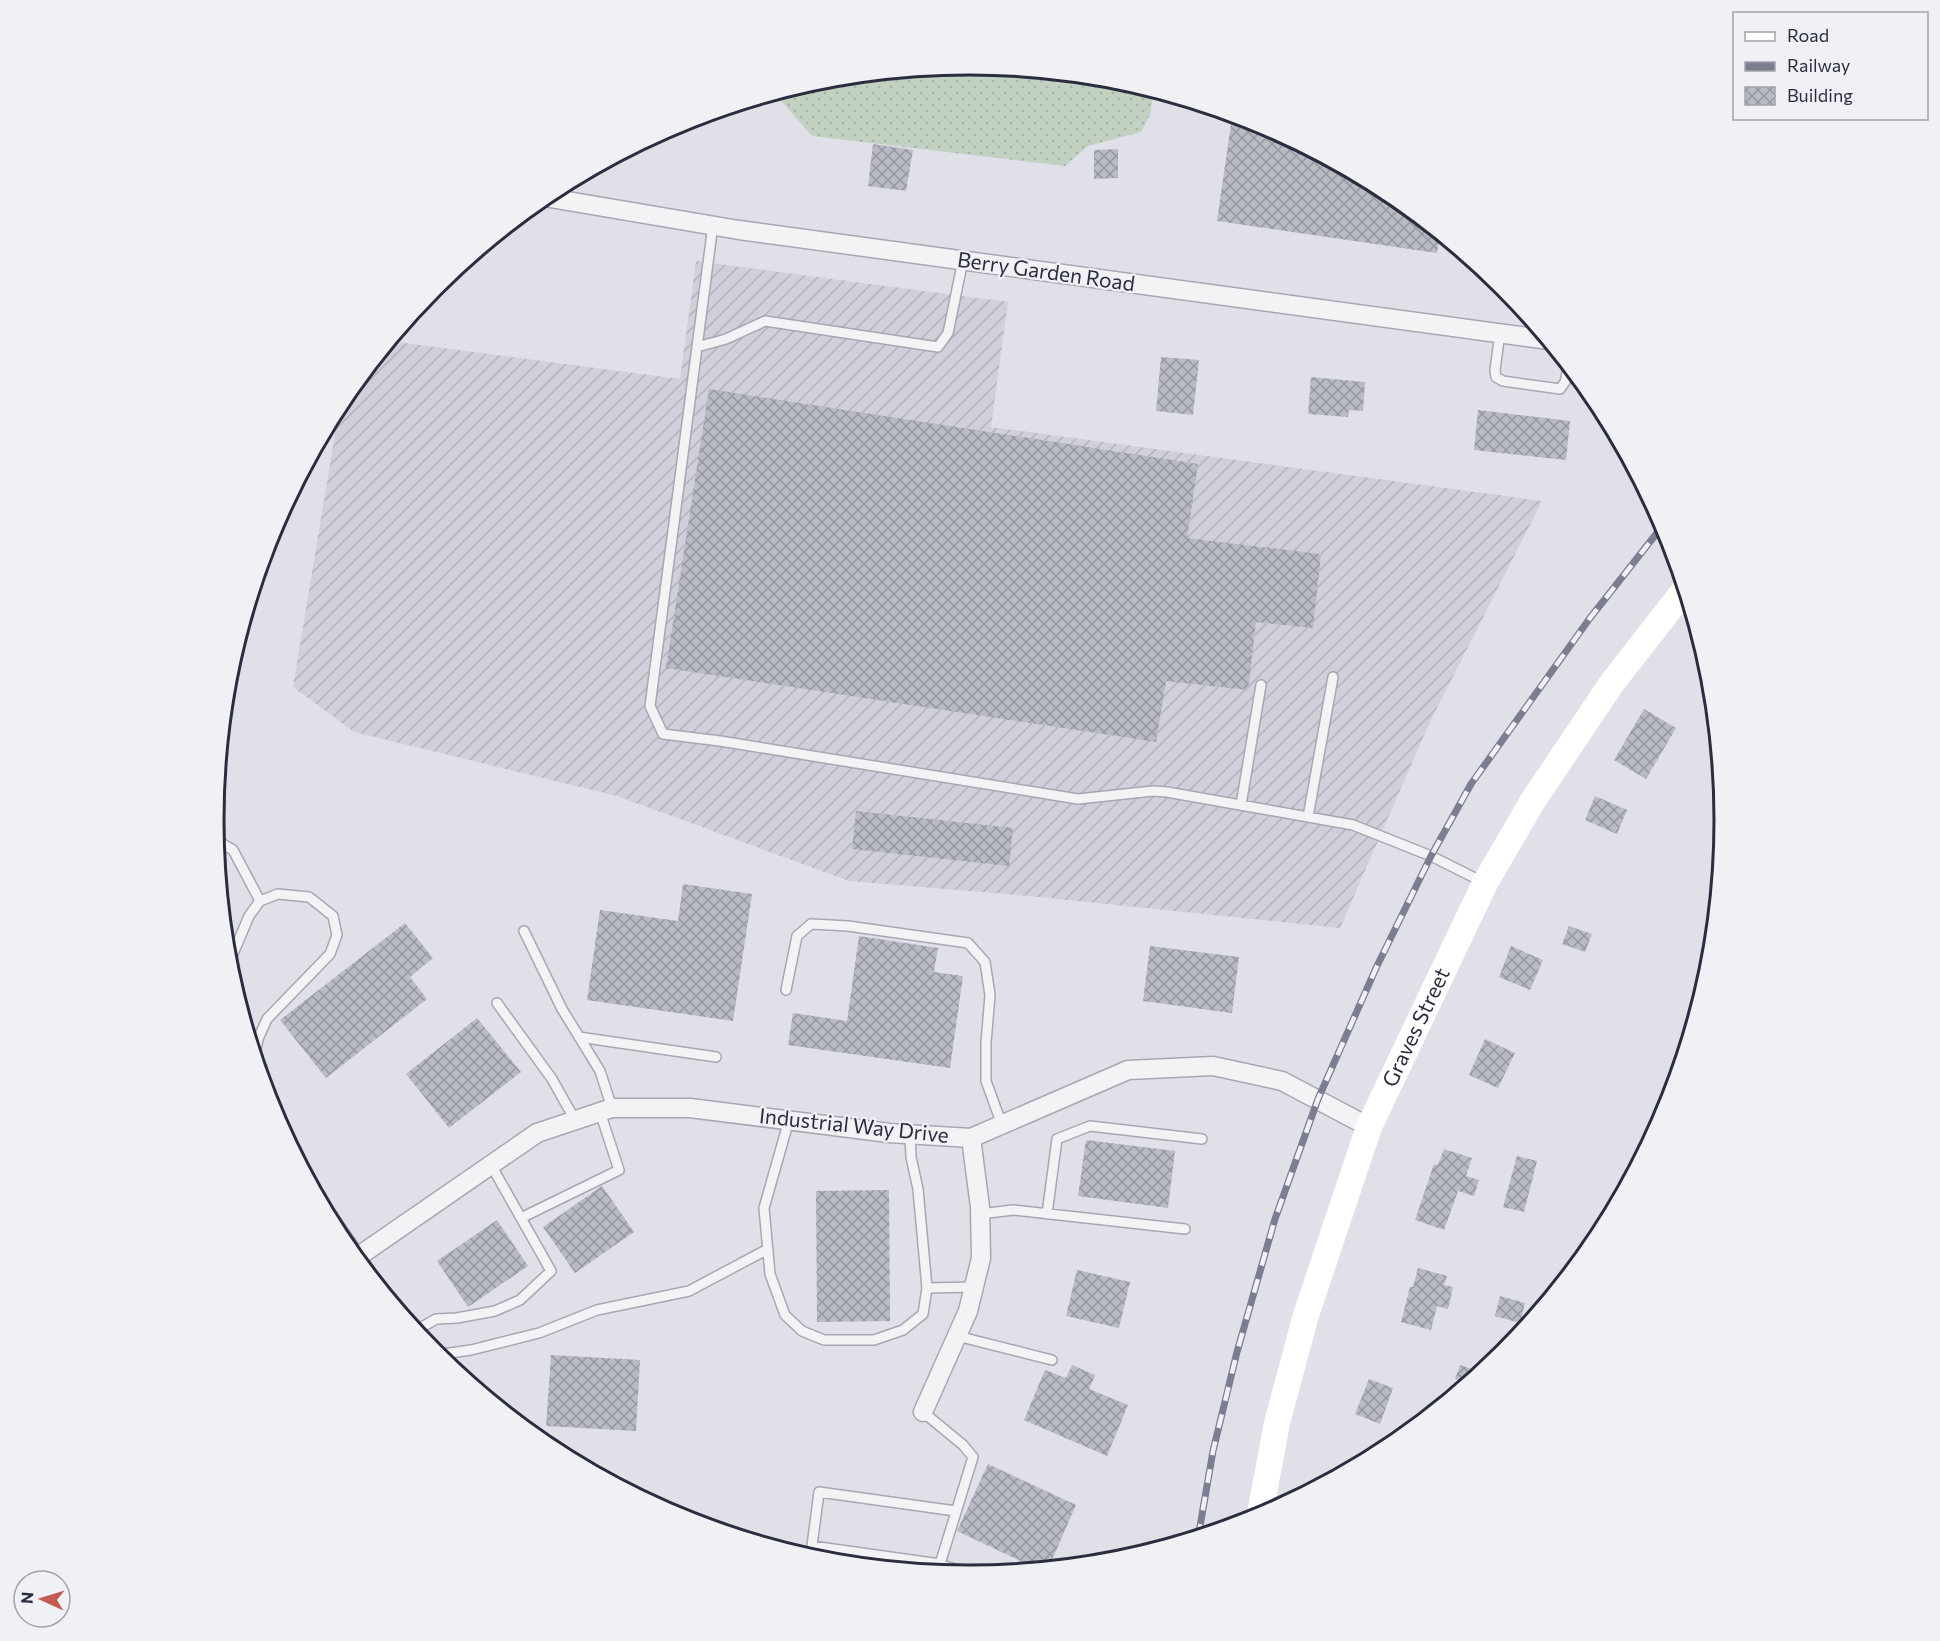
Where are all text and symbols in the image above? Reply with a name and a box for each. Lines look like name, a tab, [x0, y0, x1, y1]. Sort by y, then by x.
legend	[1733, 12, 1928, 120]
text: Road	[1787, 24, 1829, 46]
text: Railway	[1787, 54, 1850, 76]
text: Building	[1787, 84, 1853, 106]
street label: Berry Garden Road	[956, 246, 1137, 295]
street label: Graves Street	[1376, 963, 1454, 1090]
street label: Industrial Way Drive	[758, 1102, 950, 1147]
north arrow	[12, 1569, 72, 1629]
text: N	[17, 1591, 36, 1605]

